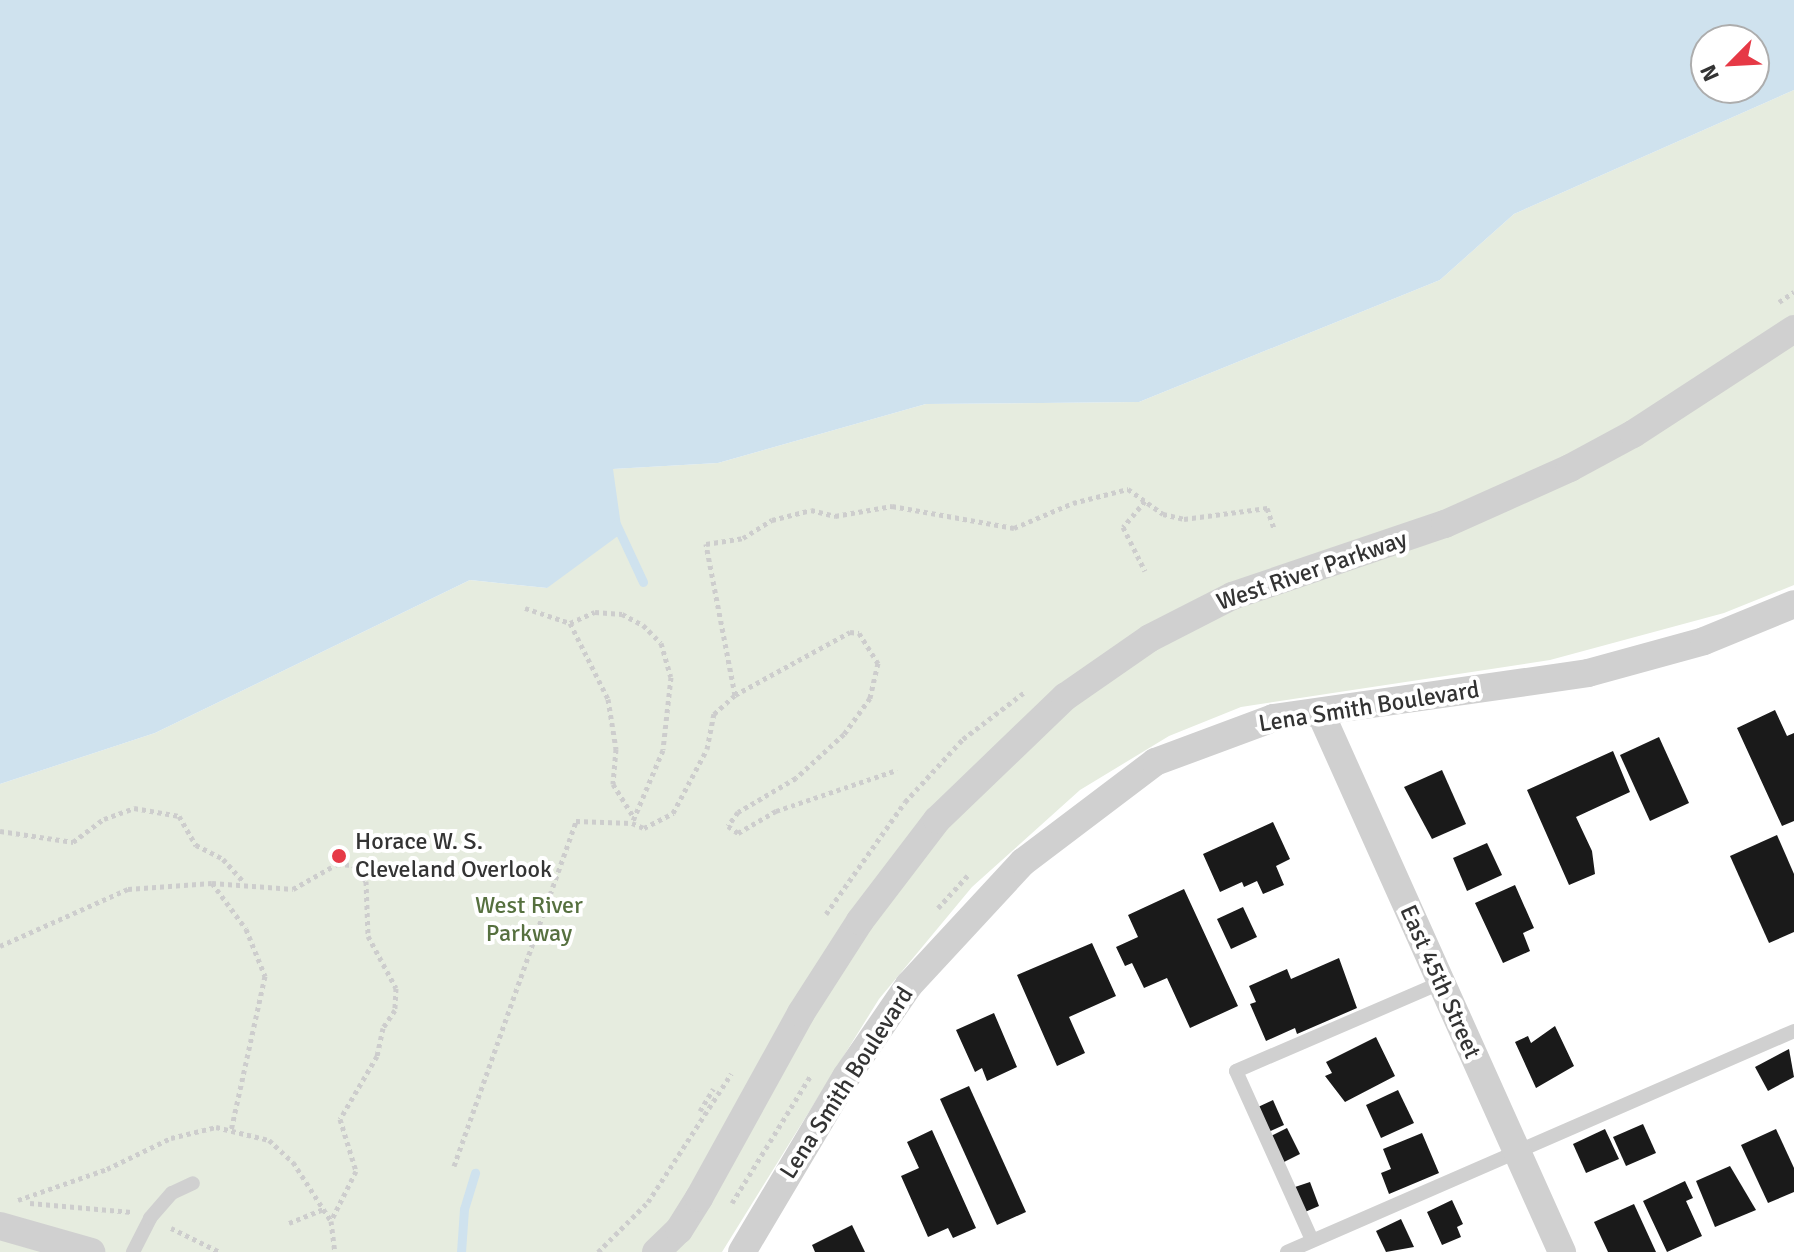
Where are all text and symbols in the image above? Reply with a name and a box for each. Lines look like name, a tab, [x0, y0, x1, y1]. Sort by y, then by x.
north arrow	[1690, 24, 1770, 104]
text: N	[1694, 61, 1725, 86]
street label: West River Parkway	[1213, 525, 1411, 617]
street label: Lena Smith Boulevard	[1257, 675, 1481, 739]
place label: Horace W. S. Cleveland Overlook	[355, 828, 552, 884]
marker: Horace W. S. Cleveland Overlook	[330, 847, 348, 865]
park label: West River Parkway	[475, 892, 583, 948]
street label: East 45th Street	[1393, 901, 1487, 1063]
street label: Lena Smith Boulevard	[774, 982, 920, 1184]

